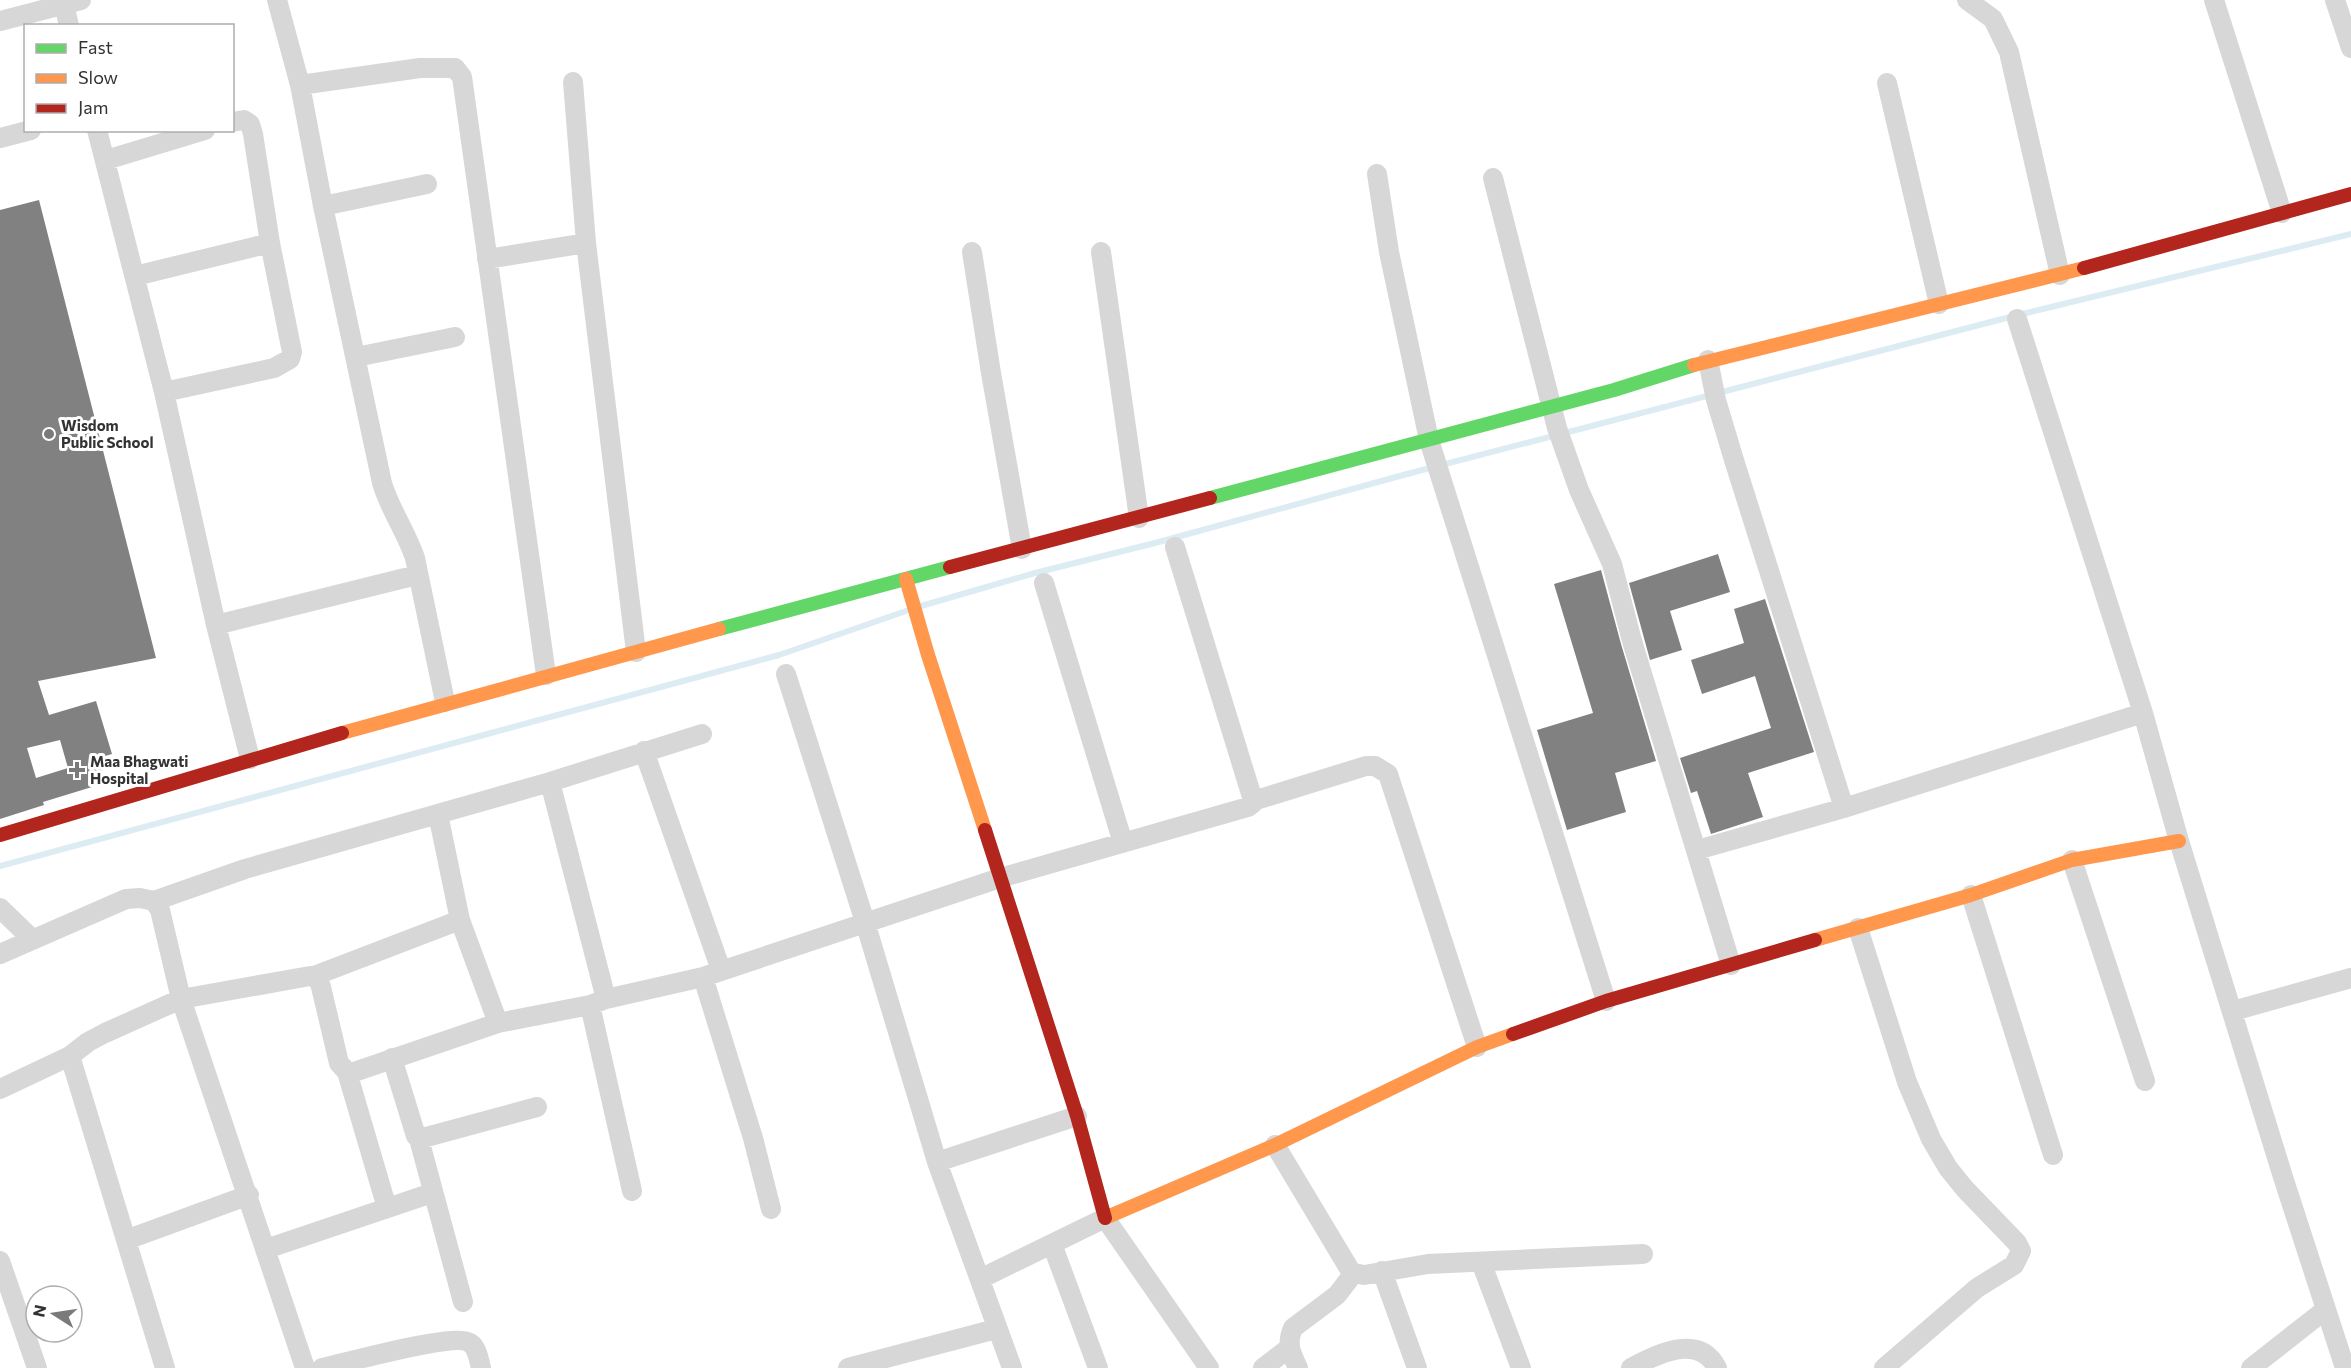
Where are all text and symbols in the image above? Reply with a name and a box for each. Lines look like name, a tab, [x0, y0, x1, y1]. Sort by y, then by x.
legend	[24, 24, 234, 132]
text: Fast	[78, 36, 113, 58]
text: Slow	[78, 66, 118, 88]
text: Jam	[78, 96, 108, 118]
place label: Wisdom Public School	[61, 416, 154, 451]
marker: Wisdom Public School	[42, 427, 56, 441]
place label: Maa Bhagwati Hospital	[90, 752, 188, 787]
marker: Maa Bhagwati Hospital	[68, 761, 86, 779]
north arrow	[24, 1284, 84, 1344]
text: N	[28, 1303, 49, 1319]

